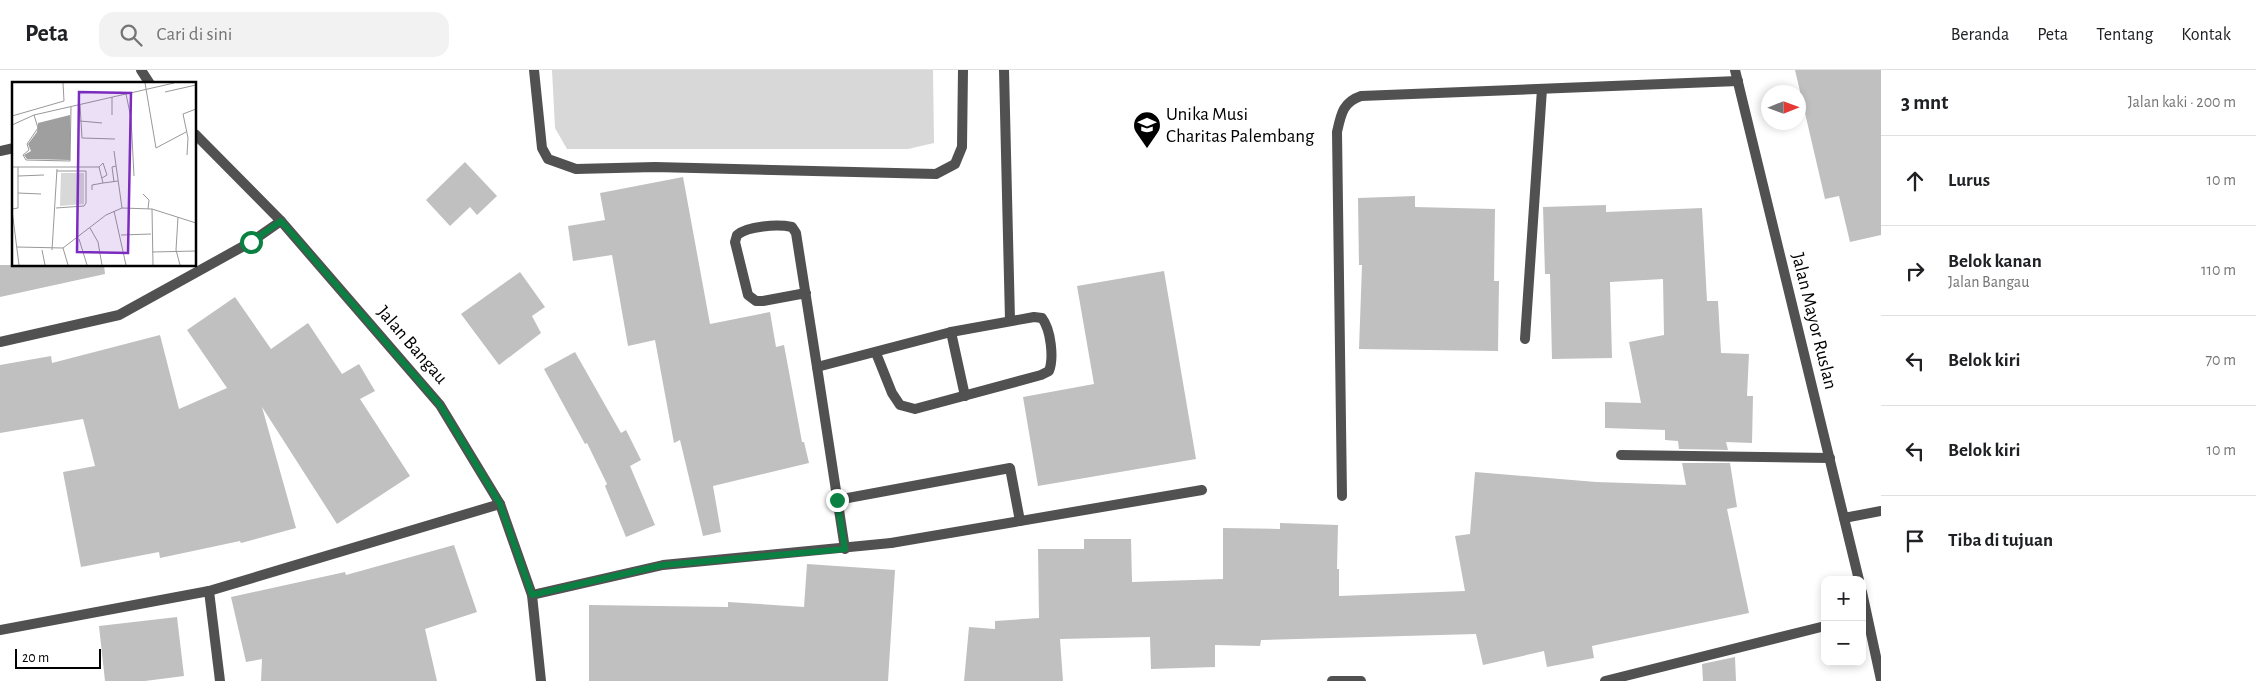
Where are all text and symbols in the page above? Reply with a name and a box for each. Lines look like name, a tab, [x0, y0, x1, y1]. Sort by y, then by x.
search box	[99, 12, 449, 57]
icon: search	[117, 21, 145, 49]
text: Peta	[25, 22, 69, 46]
text: Cari di sini	[157, 25, 232, 44]
text: Beranda	[1951, 26, 2009, 44]
text: Peta	[2037, 26, 2068, 44]
text: Tentang	[2096, 26, 2153, 44]
text: Kontak	[2181, 26, 2231, 44]
inset map	[12, 82, 196, 266]
north arrow	[1761, 85, 1806, 130]
text: 3 mnt	[1901, 92, 1948, 113]
text: Jalan kaki · 200 m	[2128, 94, 2236, 110]
place label: Unika Musi Charitas Palembang	[1166, 105, 1315, 146]
school or university icon: Unika Musi Charitas Palembang	[1132, 110, 1162, 149]
icon: ahead	[1901, 167, 1929, 195]
text: Lurus	[1948, 171, 1990, 190]
text: 10 m	[2207, 172, 2236, 188]
route start	[240, 231, 263, 254]
street label: Jalan Mayor Ruslan	[1788, 251, 1840, 391]
text: Belok kanan	[1948, 252, 2042, 271]
icon: right	[1901, 257, 1929, 285]
text: 110 m	[2201, 262, 2236, 278]
text: Jalan Bangau	[1948, 274, 2029, 290]
street label: Jalan Bangau	[373, 302, 451, 388]
icon: left	[1901, 347, 1929, 375]
text: Belok kiri	[1948, 351, 2020, 370]
text: 70 m	[2205, 352, 2236, 368]
icon: left	[1901, 437, 1929, 465]
text: Belok kiri	[1948, 441, 2020, 460]
text: 10 m	[2207, 442, 2236, 458]
route end	[826, 489, 849, 512]
icon: arrive	[1901, 527, 1929, 555]
text: Tiba di tujuan	[1948, 531, 2053, 550]
map controls	[1821, 576, 1866, 666]
button: +	[1821, 576, 1866, 621]
button: −	[1821, 621, 1866, 666]
scale bar	[15, 646, 101, 669]
text: 20 m	[22, 651, 49, 665]

